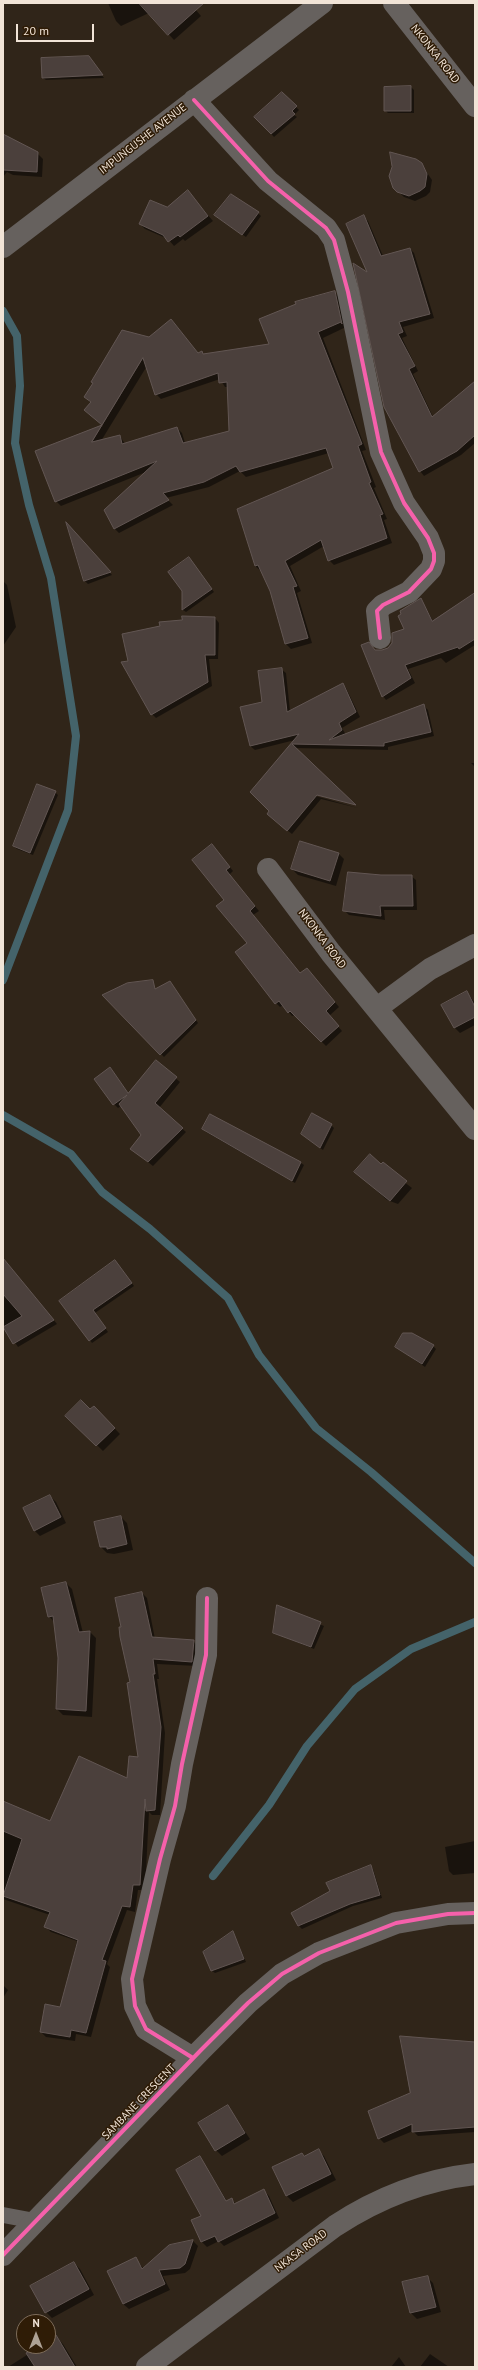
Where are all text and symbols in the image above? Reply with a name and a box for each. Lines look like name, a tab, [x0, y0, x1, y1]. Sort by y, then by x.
scale bar	[18, 16, 96, 42]
street label: NKONKA ROAD	[408, 22, 462, 86]
text: 20 m	[23, 23, 49, 38]
street label: IMPUNGUSHE AVENUE	[97, 101, 189, 177]
street label: NKONKA ROAD	[295, 907, 349, 971]
street label: SAMBANE CRESCENT	[99, 2061, 179, 2143]
street label: NKASA ROAD	[272, 2227, 330, 2275]
north arrow	[16, 2314, 56, 2354]
text: N	[32, 2316, 40, 2330]

